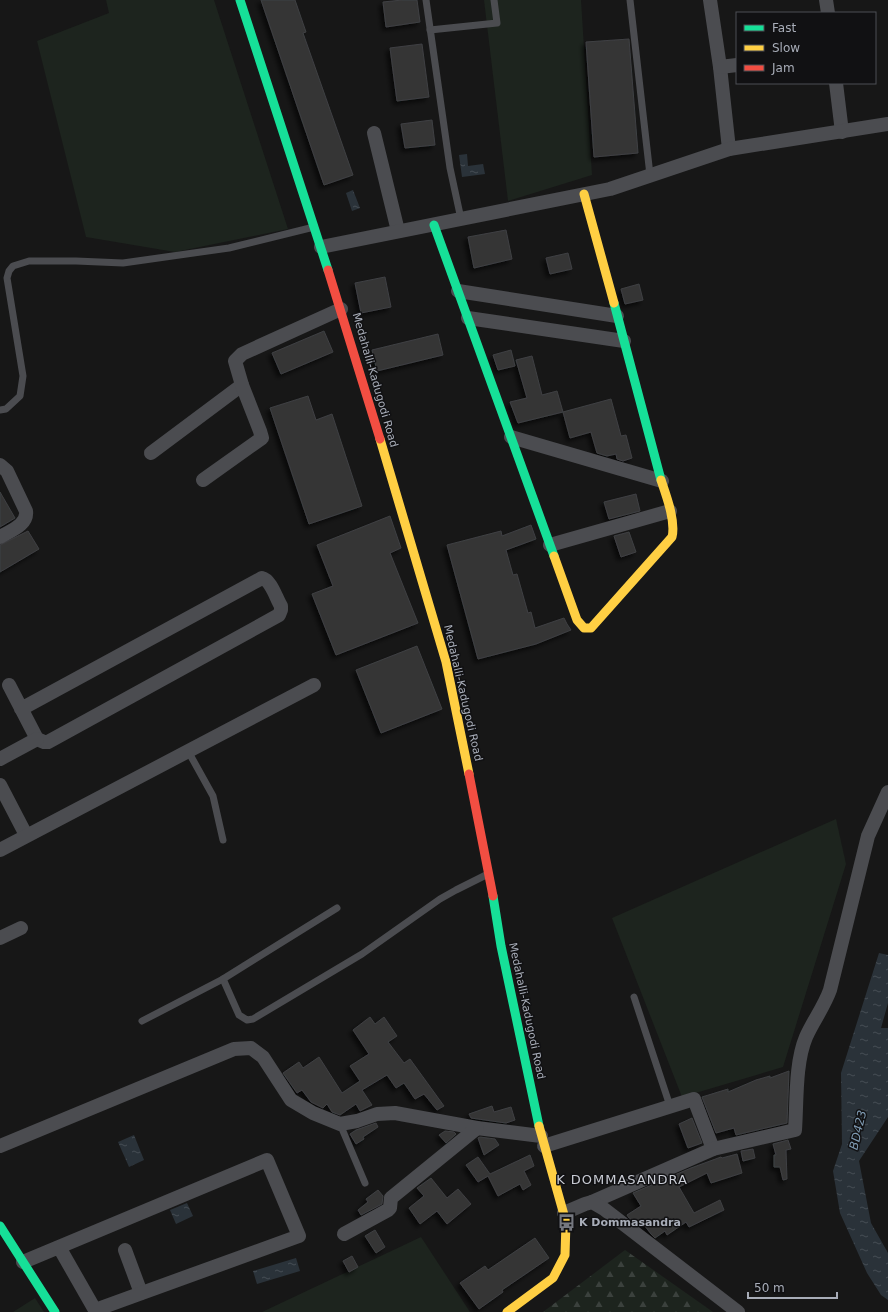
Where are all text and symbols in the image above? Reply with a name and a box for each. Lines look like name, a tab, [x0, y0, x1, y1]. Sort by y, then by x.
legend	[736, 12, 876, 84]
text: Fast	[772, 21, 796, 35]
text: Slow	[772, 41, 800, 55]
text: Jam	[771, 61, 795, 75]
street label: Medahalli-Kadugodi Road	[350, 311, 400, 449]
street label: Medahalli-Kadugodi Road	[441, 624, 485, 762]
street label: Medahalli-Kadugodi Road	[506, 941, 548, 1081]
water label: BD423	[847, 1109, 869, 1151]
district label: K DOMMASANDRA	[556, 1172, 688, 1187]
bus stop icon: K Dommasandra	[556, 1212, 576, 1232]
place label: K Dommasandra	[579, 1216, 681, 1229]
scale bar	[748, 1274, 837, 1300]
text: 50 m	[754, 1281, 785, 1295]

